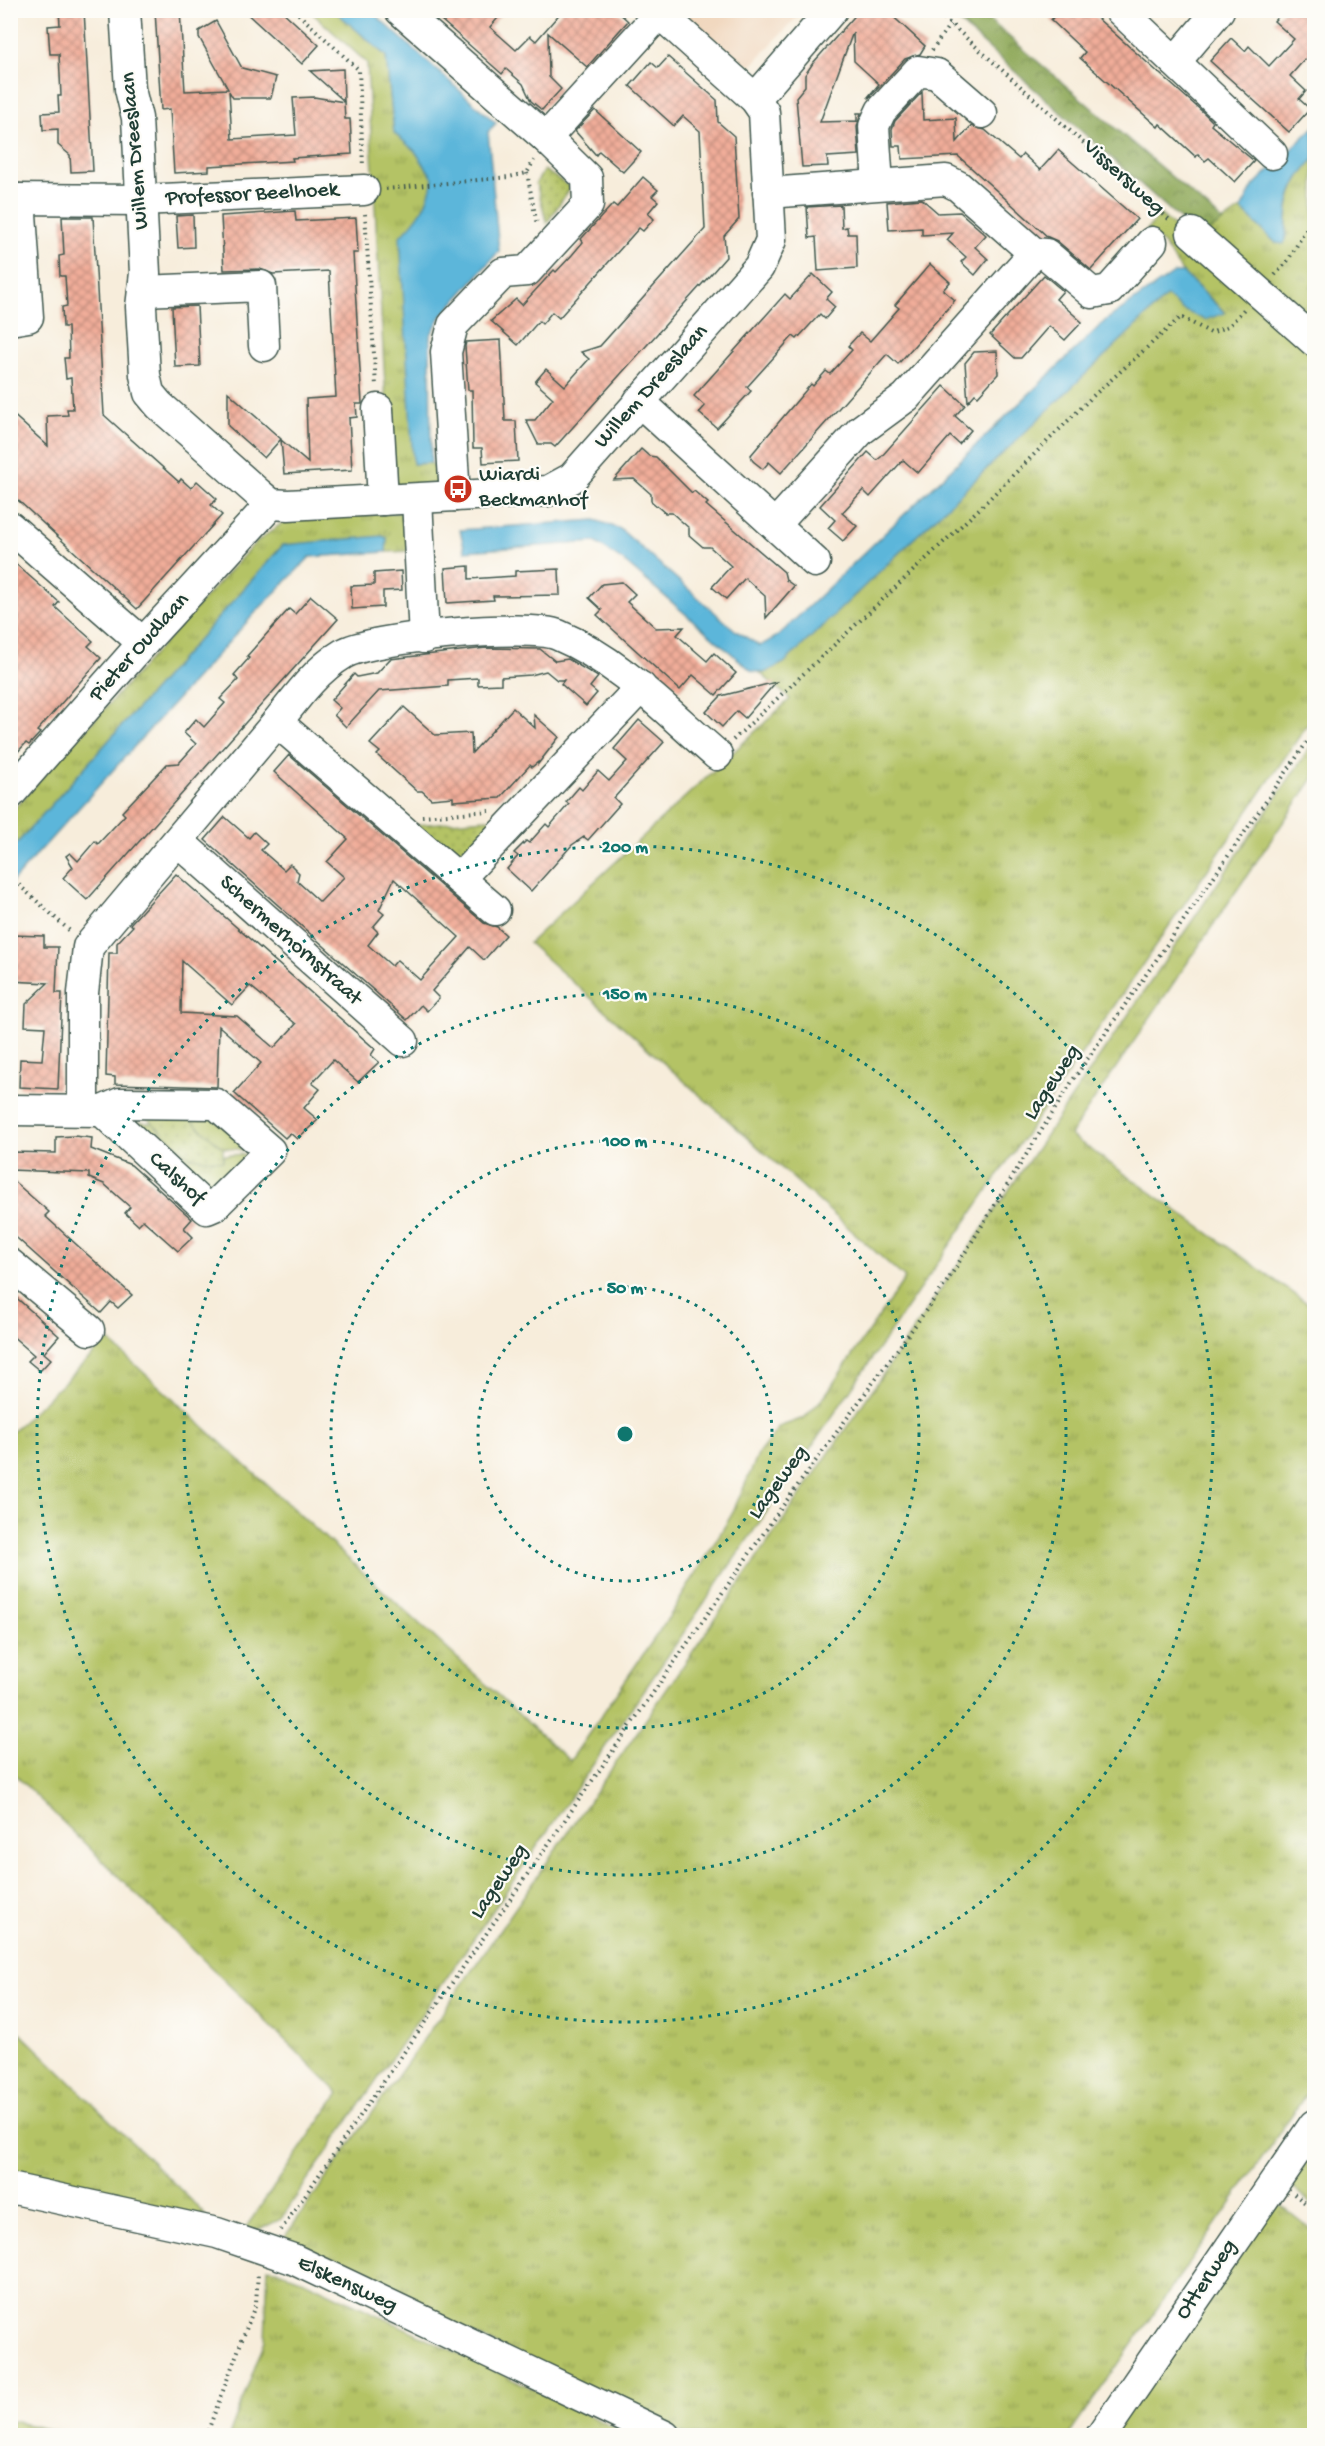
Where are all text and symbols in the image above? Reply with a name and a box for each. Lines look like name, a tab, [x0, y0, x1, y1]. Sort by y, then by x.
street label: Willem Dreeslaan	[116, 71, 156, 231]
street label: Vissersweg	[1076, 134, 1169, 222]
street label: Professor Beelhoek	[164, 177, 341, 213]
street label: Willem Dreeslaan	[589, 319, 715, 454]
place label: Wiardi Beckmanhof	[478, 463, 589, 514]
bus stop icon: Wiardi Beckmanhof	[442, 473, 474, 505]
street label: Pieter Oudlaan	[84, 588, 196, 709]
text: 200 m	[602, 838, 648, 859]
street label: Schermerhornstraat	[213, 870, 368, 1013]
text: 150 m	[602, 985, 647, 1006]
street label: Lageweg	[1019, 1040, 1087, 1126]
text: 100 m	[602, 1132, 648, 1153]
street label: Calshof	[142, 1147, 211, 1213]
text: 50 m	[607, 1279, 644, 1300]
centre of rings	[615, 1424, 635, 1444]
street label: Lageweg	[743, 1441, 815, 1525]
street label: Lageweg	[465, 1839, 535, 1925]
street label: Otterweg	[1171, 2235, 1243, 2325]
street label: Elskensweg	[293, 2251, 401, 2319]

